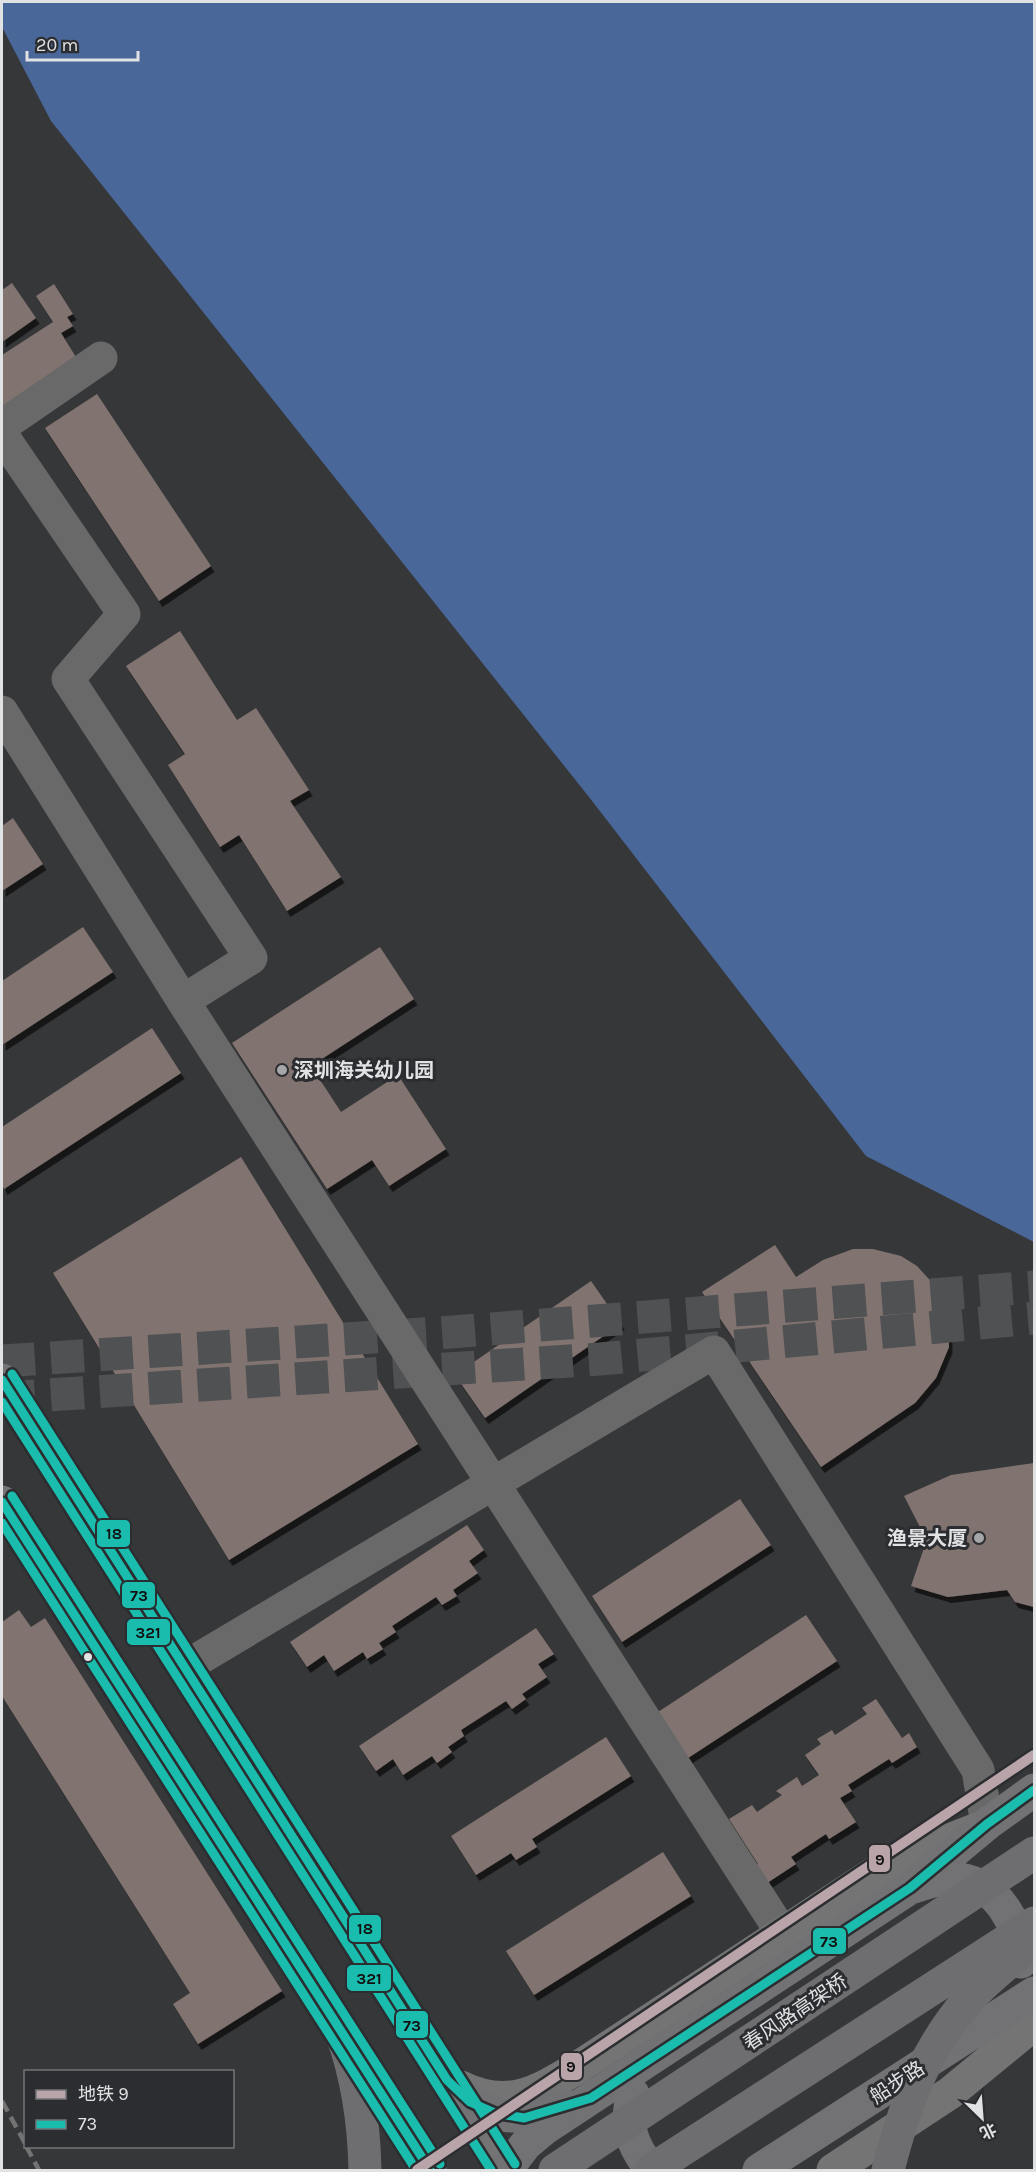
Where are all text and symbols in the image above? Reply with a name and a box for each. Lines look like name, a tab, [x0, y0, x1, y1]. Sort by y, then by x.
scale bar	[27, 24, 138, 62]
text: 20 m	[36, 34, 78, 56]
place label: 深圳海关幼儿园	[294, 1059, 434, 1082]
marker: 深圳海关幼儿园	[275, 1063, 289, 1077]
line badge: 18	[96, 1519, 131, 1548]
text: 18	[106, 1524, 122, 1543]
place label: 渔景大厦	[887, 1527, 967, 1550]
marker: 渔景大厦	[972, 1531, 986, 1545]
line badge: 73	[121, 1581, 156, 1609]
text: 73	[130, 1586, 148, 1605]
line badge: 321	[126, 1618, 171, 1646]
text: 321	[135, 1623, 161, 1642]
unlabelled marker	[82, 1651, 94, 1663]
line badge: 9	[868, 1844, 891, 1873]
text: 9	[875, 1850, 885, 1869]
line badge: 18	[348, 1914, 382, 1943]
text: 18	[357, 1919, 373, 1938]
line badge: 73	[812, 1927, 847, 1955]
text: 73	[820, 1932, 838, 1951]
line badge: 321	[346, 1964, 392, 1992]
text: 321	[356, 1969, 382, 1988]
street label: 春风路高架桥	[739, 1969, 851, 2056]
line badge: 73	[395, 2010, 429, 2039]
text: 73	[403, 2016, 421, 2035]
line badge: 9	[560, 2052, 583, 2081]
street label: 船步路	[866, 2056, 929, 2108]
text: 9	[566, 2057, 576, 2076]
legend	[24, 2070, 234, 2148]
text: 地铁 9	[78, 2083, 129, 2105]
north arrow	[952, 2088, 1012, 2148]
text: 73	[78, 2113, 97, 2135]
text: 北	[977, 2119, 999, 2143]

